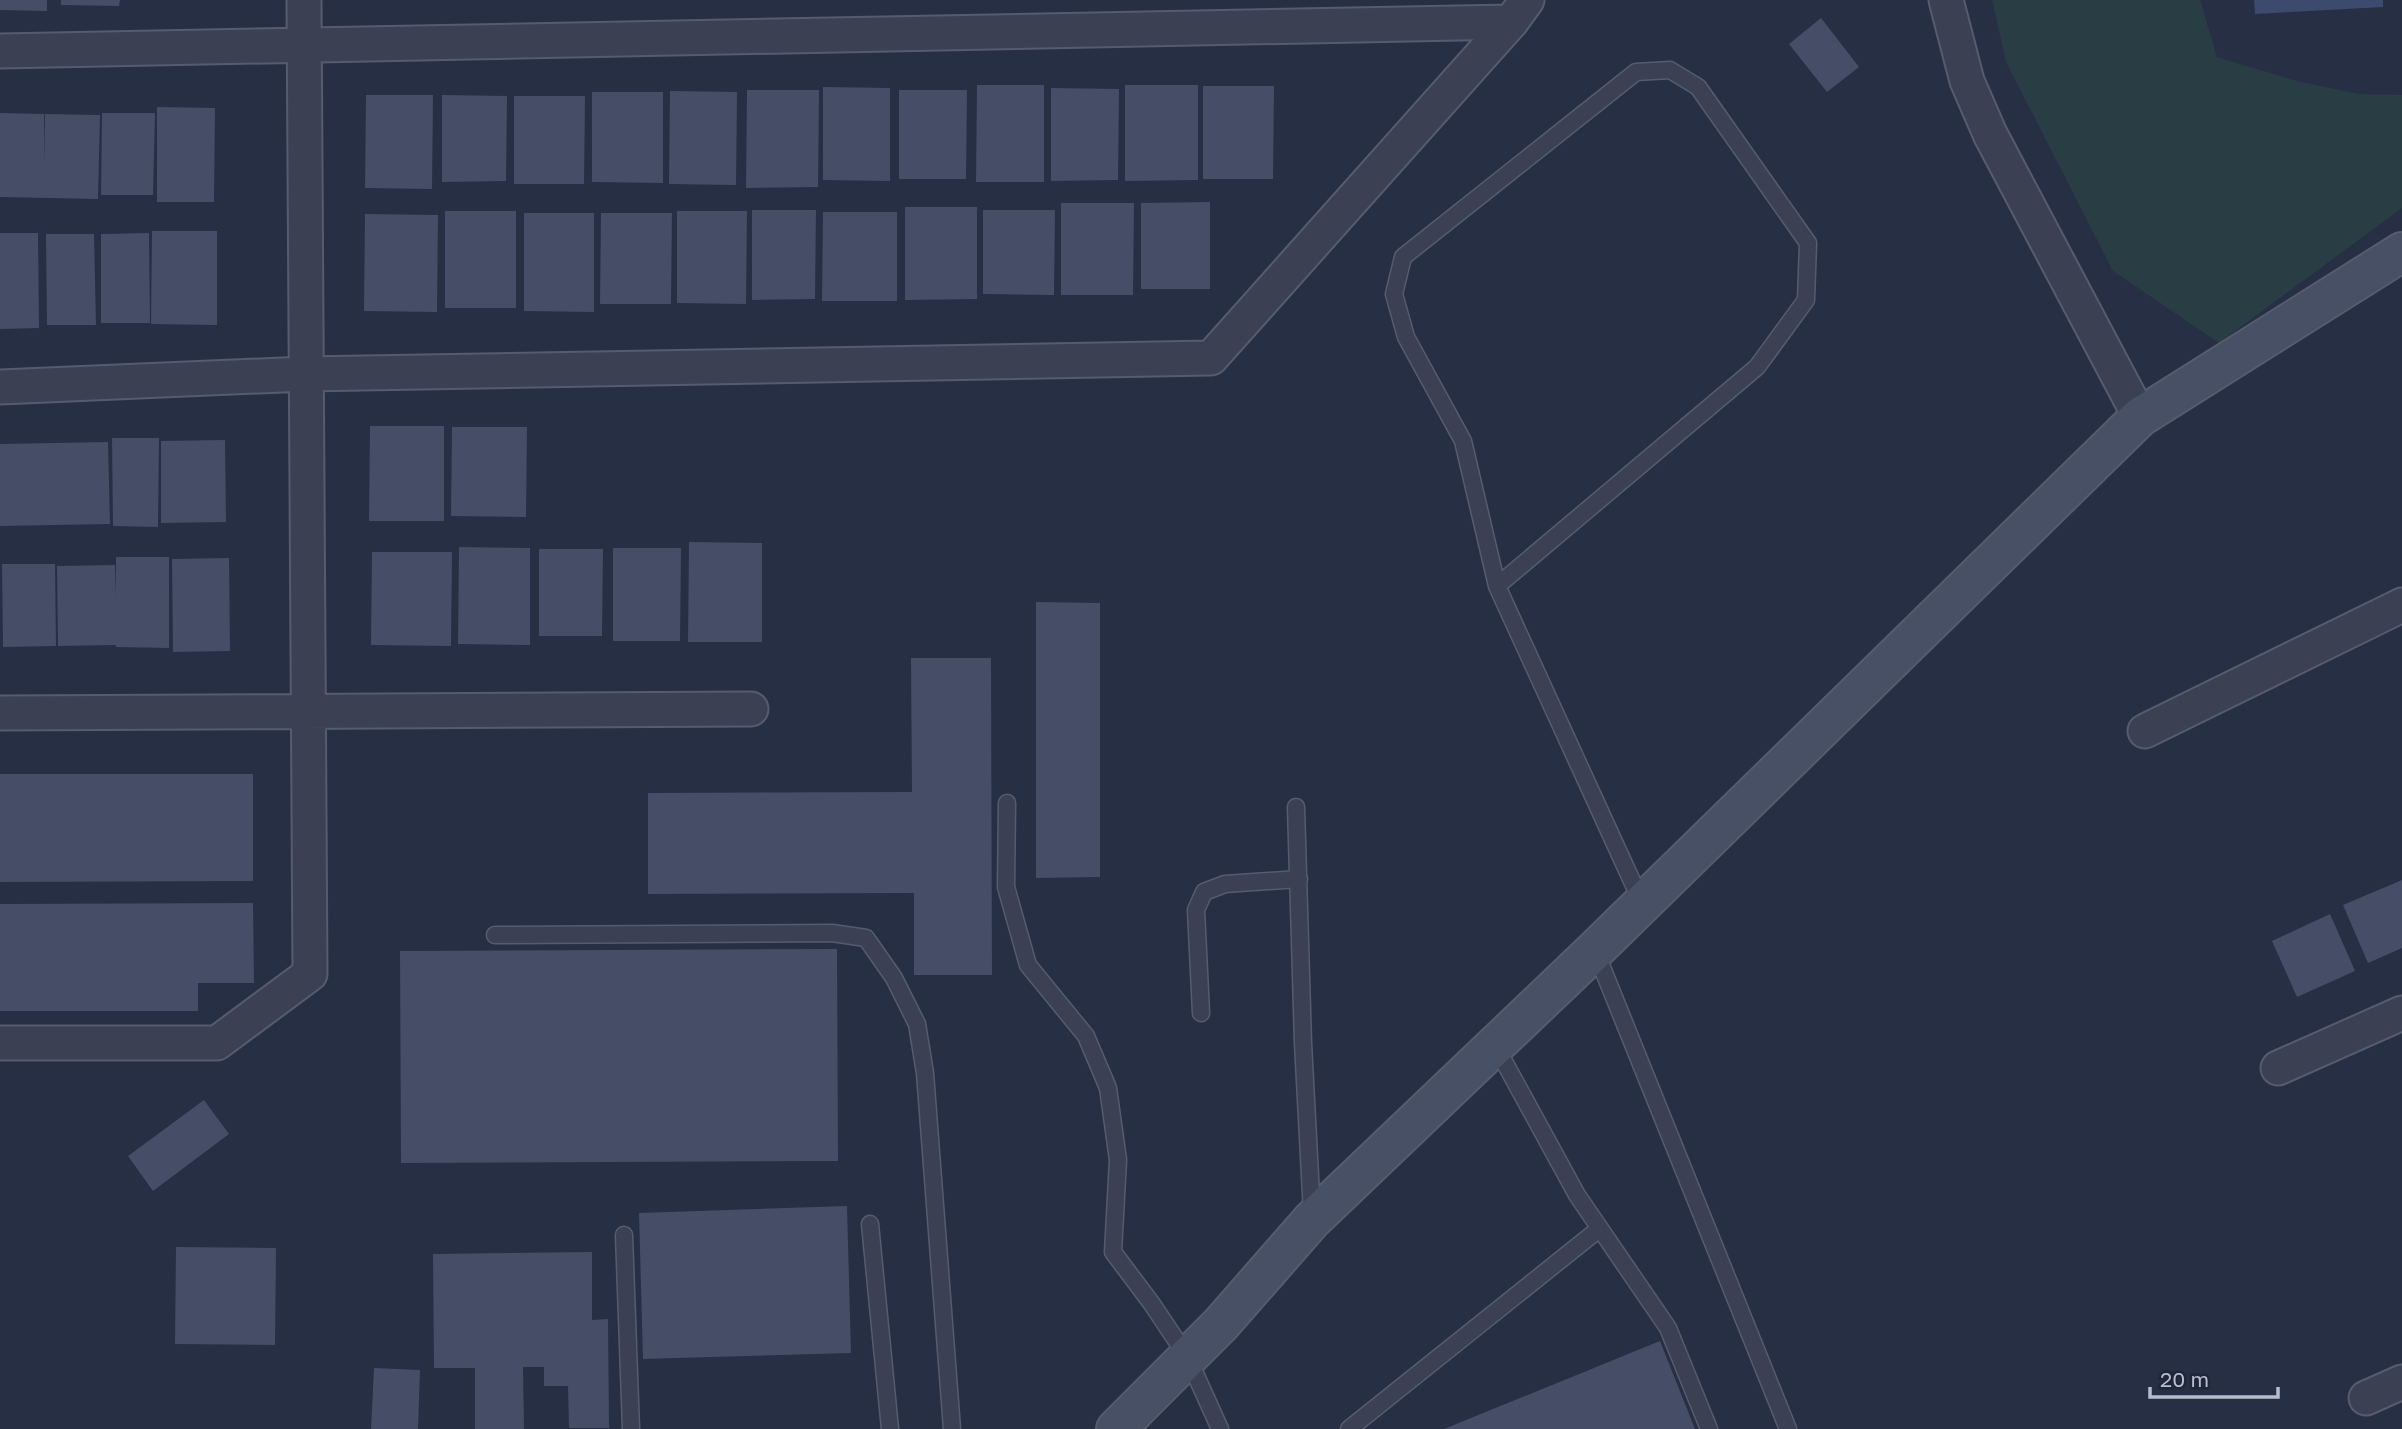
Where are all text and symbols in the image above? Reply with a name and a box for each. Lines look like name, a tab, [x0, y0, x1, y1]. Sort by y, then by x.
scale bar	[2150, 1356, 2278, 1400]
text: 20 m	[2160, 1366, 2209, 1392]

